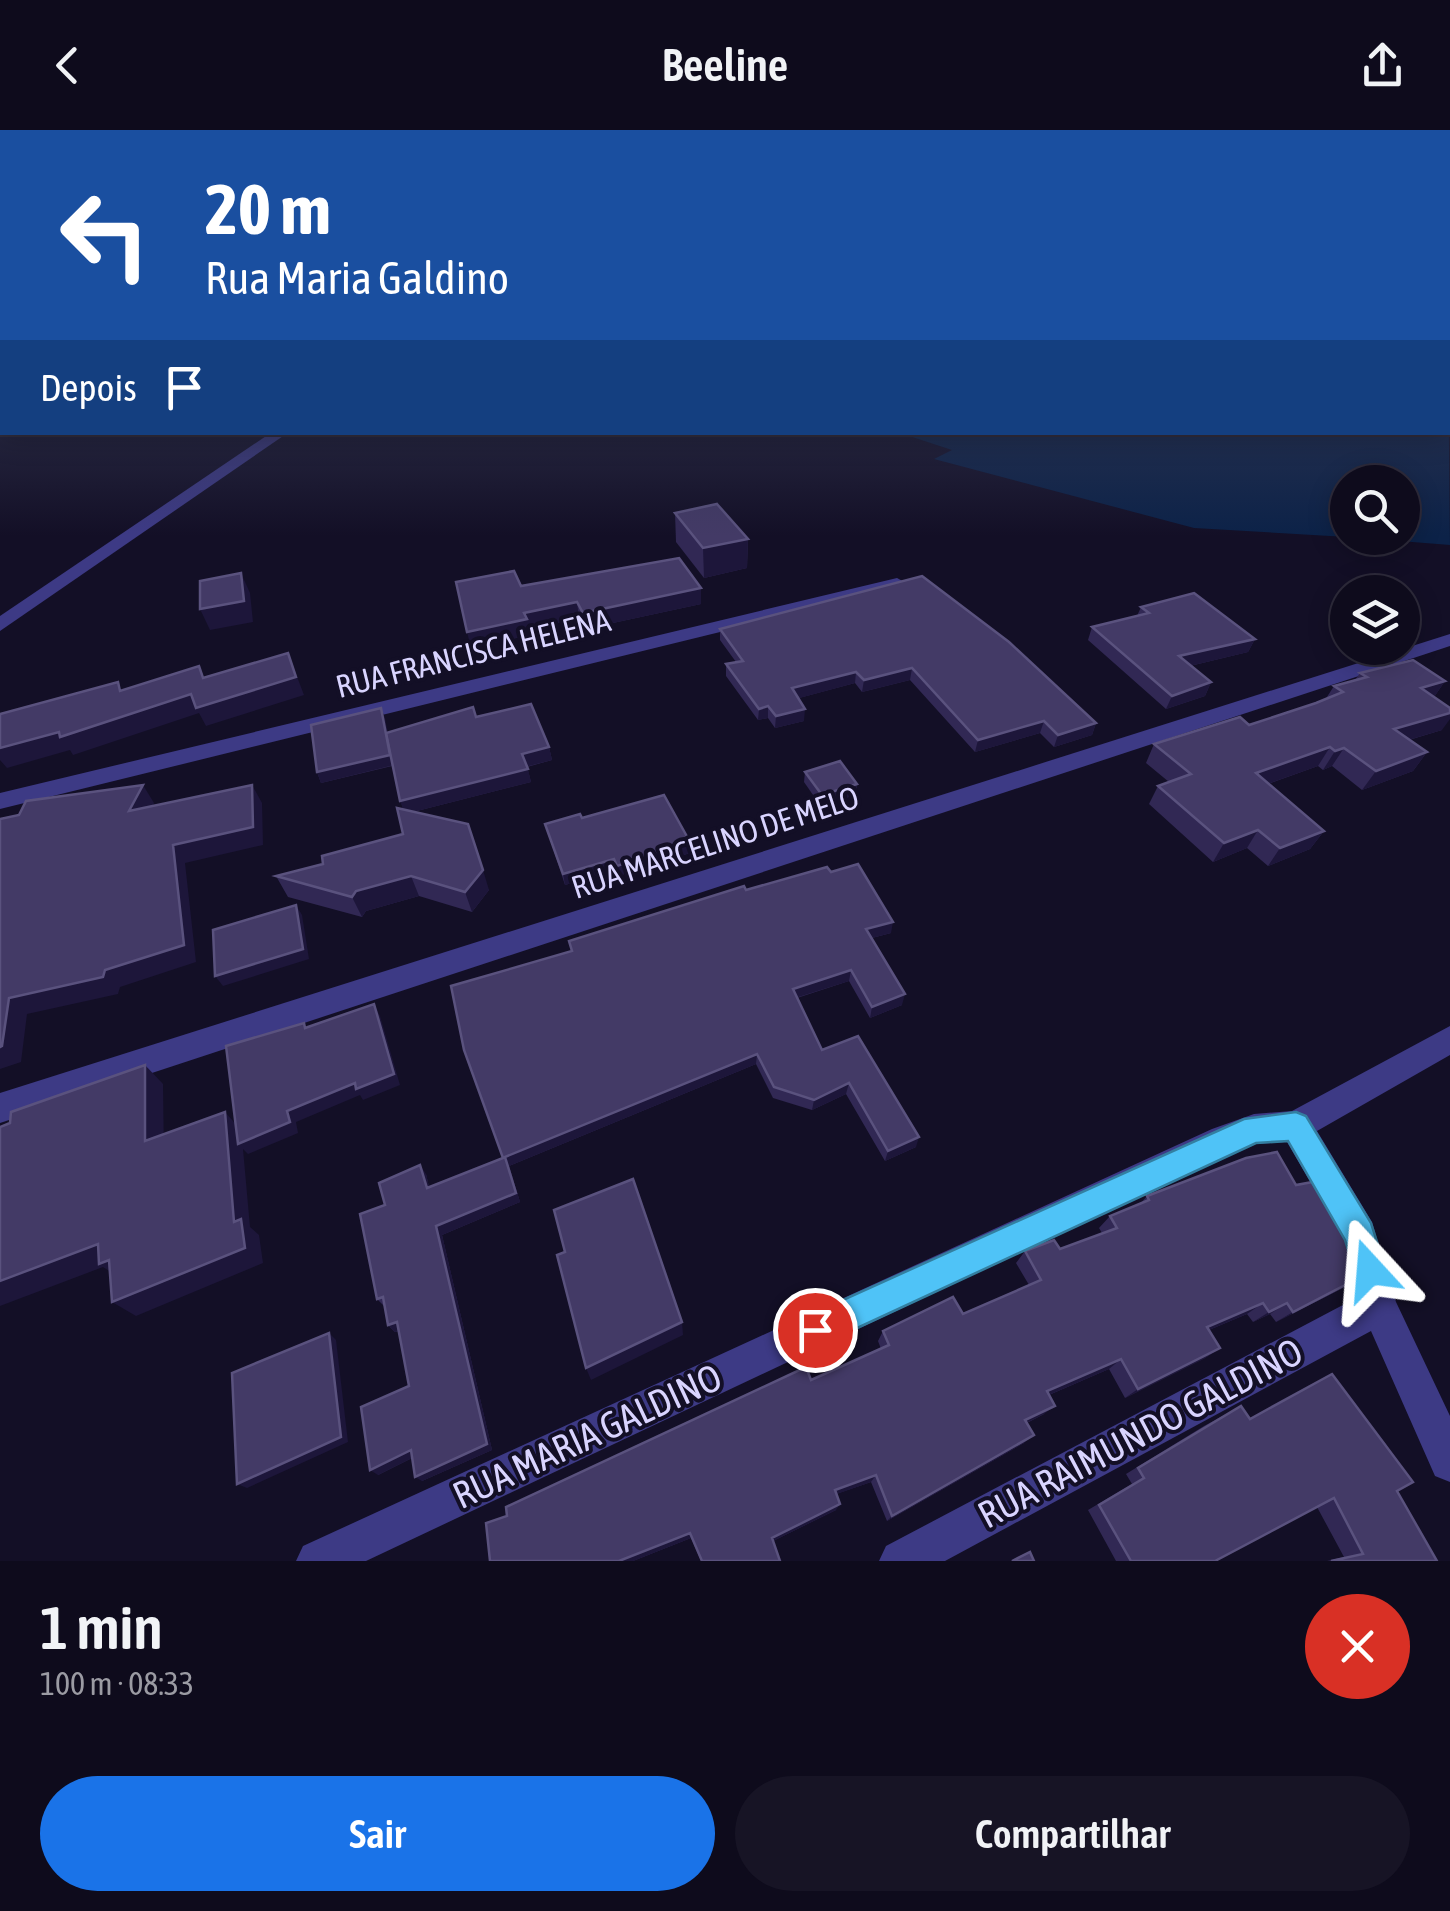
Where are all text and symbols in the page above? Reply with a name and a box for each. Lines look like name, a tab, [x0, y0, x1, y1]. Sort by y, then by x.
icon: back	[40, 38, 95, 93]
icon: share	[1355, 38, 1410, 93]
text: Beeline	[662, 39, 788, 91]
text: 20 m	[205, 169, 331, 249]
icon: left	[40, 170, 170, 300]
text: Rua Maria Galdino	[205, 252, 509, 304]
icon: arrive	[157, 360, 212, 415]
text: Depois	[40, 366, 137, 409]
map controls	[1330, 465, 1420, 665]
button: search	[1330, 465, 1420, 555]
button: layers	[1330, 575, 1420, 665]
street label: RUA FRANCISCA HELENA	[332, 601, 614, 705]
street label: RUA MARCELINO DE MELO	[567, 778, 863, 906]
position arrow	[1318, 1218, 1422, 1322]
pin	[773, 1288, 858, 1373]
icon: arrive	[788, 1303, 843, 1358]
street label: RUA RAIMUNDO GALDINO	[971, 1329, 1309, 1537]
street label: RUA MARIA GALDINO	[446, 1355, 728, 1517]
text: 1 min	[40, 1593, 163, 1662]
button: close	[1305, 1594, 1410, 1699]
text: 100 m · 08:33	[40, 1665, 194, 1702]
button: Sair	[40, 1776, 715, 1891]
button: Compartilhar	[735, 1776, 1410, 1891]

